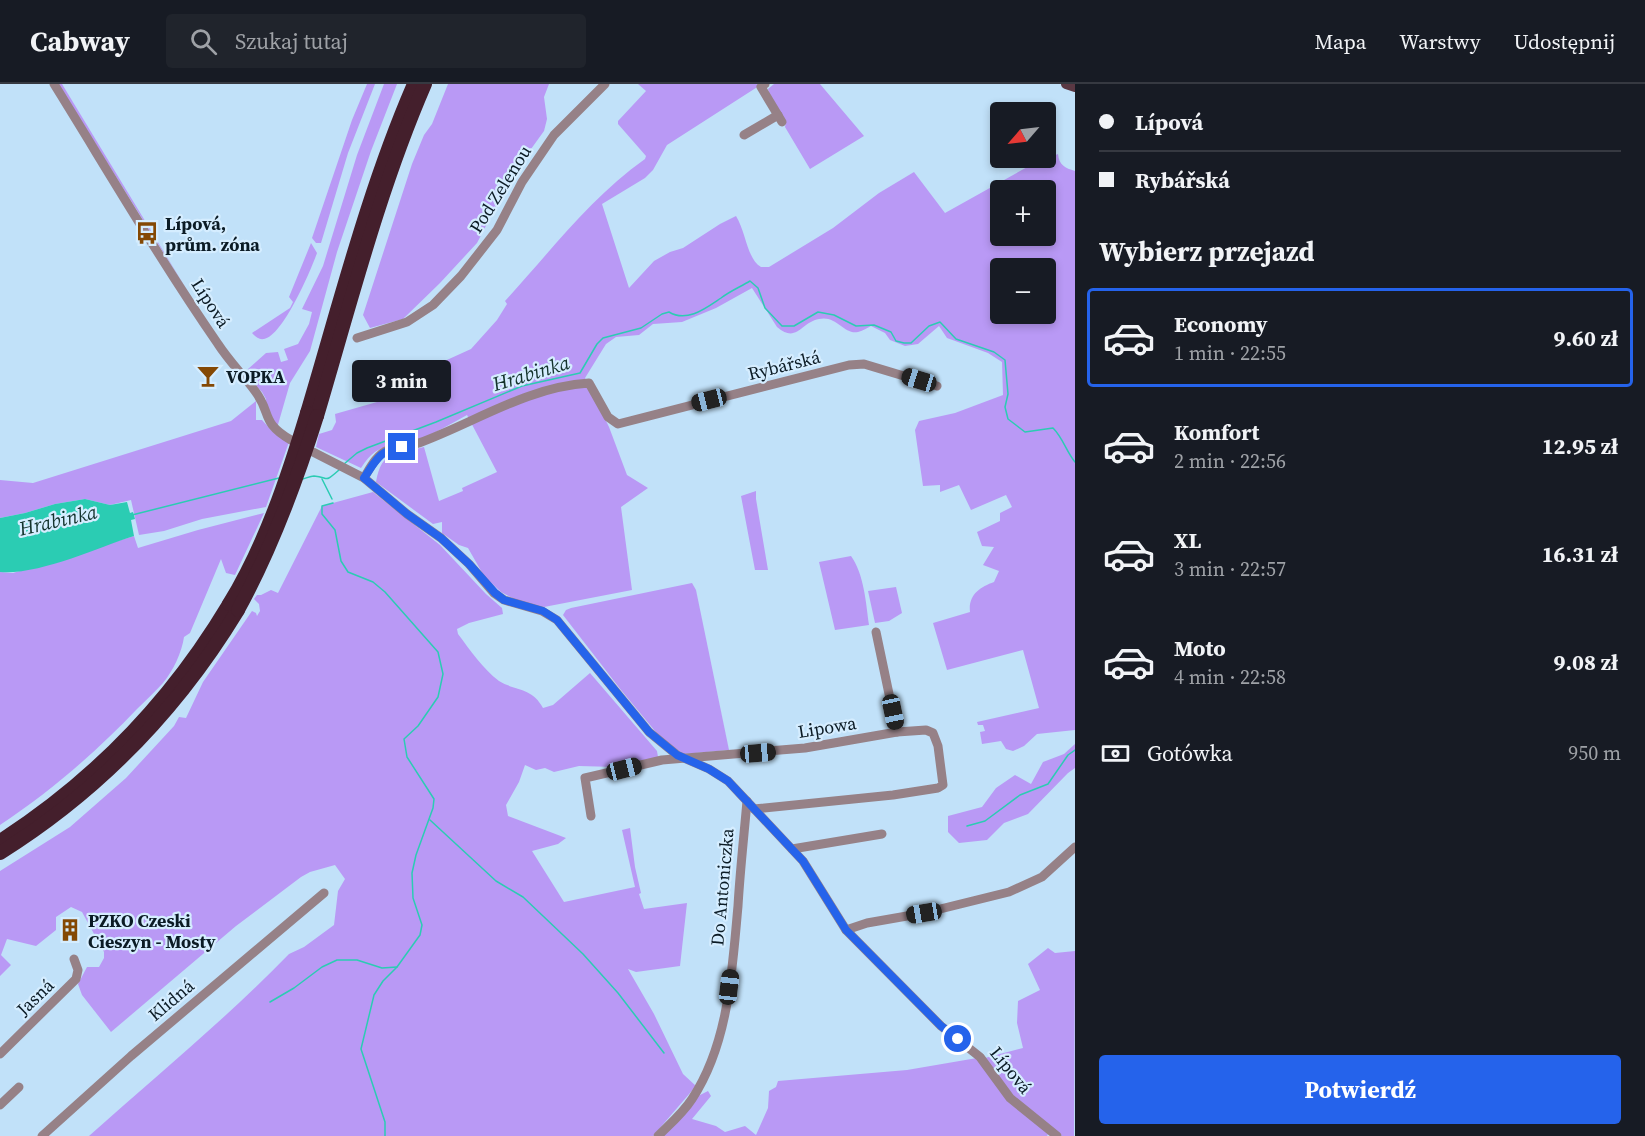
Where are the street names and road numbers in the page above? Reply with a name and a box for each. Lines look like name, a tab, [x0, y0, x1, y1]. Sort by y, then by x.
street label: Pod Zelenou	[463, 140, 537, 238]
street label: Lípová	[186, 273, 237, 333]
street label: Rybářská	[745, 344, 824, 386]
street label: Lipowa	[796, 710, 859, 744]
street label: Do Antoniczka	[704, 826, 740, 947]
street label: Jasná	[10, 972, 60, 1022]
street label: Klidná	[143, 973, 200, 1027]
street label: Lípová	[984, 1041, 1038, 1100]

